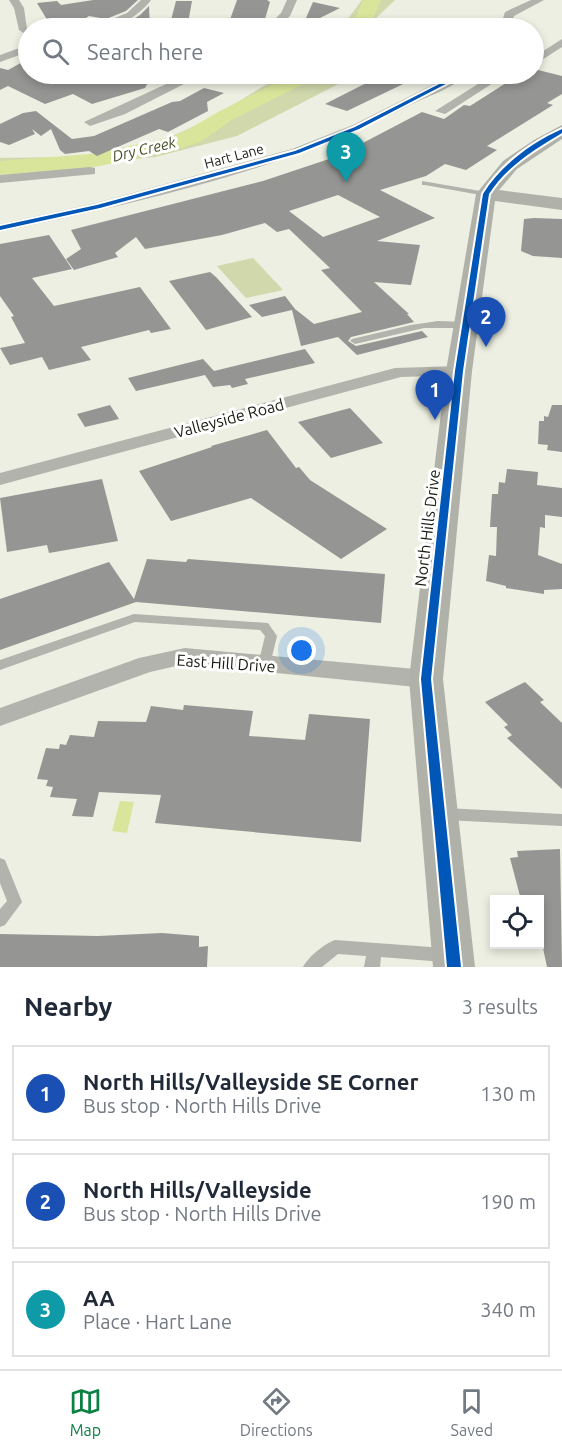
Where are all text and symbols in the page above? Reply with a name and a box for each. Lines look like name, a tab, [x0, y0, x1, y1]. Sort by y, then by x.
search box	[18, 18, 544, 84]
icon: search	[39, 35, 72, 68]
text: Search here	[87, 39, 203, 64]
pin: 3	[326, 132, 366, 182]
water label: Dry Creek	[111, 133, 178, 165]
street label: Hart Lane	[202, 140, 266, 172]
pin: 2	[466, 298, 506, 347]
pin: 1	[416, 370, 454, 420]
street label: Valleyside Road	[172, 395, 286, 441]
street label: North Hills Drive	[411, 468, 443, 588]
your location	[287, 636, 316, 665]
street label: East Hill Drive	[176, 651, 276, 675]
map controls	[490, 895, 544, 949]
button: locate	[490, 895, 544, 949]
text: Nearby	[24, 992, 112, 1021]
text: 3 results	[462, 995, 538, 1018]
text: North Hills/Valleyside SE Corner	[83, 1069, 418, 1094]
text: 1	[40, 1082, 51, 1105]
text: 130 m	[480, 1082, 536, 1105]
text: Bus stop · North Hills Drive	[83, 1094, 322, 1117]
text: North Hills/Valleyside	[83, 1177, 312, 1202]
text: 2	[40, 1190, 51, 1213]
text: 190 m	[480, 1190, 536, 1213]
text: Bus stop · North Hills Drive	[83, 1202, 322, 1225]
text: AA	[83, 1285, 115, 1310]
text: 3	[40, 1298, 51, 1321]
text: 340 m	[480, 1298, 536, 1321]
text: Place · Hart Lane	[83, 1310, 232, 1333]
tab: Map	[69, 1385, 102, 1439]
tab: Directions	[240, 1385, 313, 1439]
tab: Saved	[451, 1385, 493, 1439]

